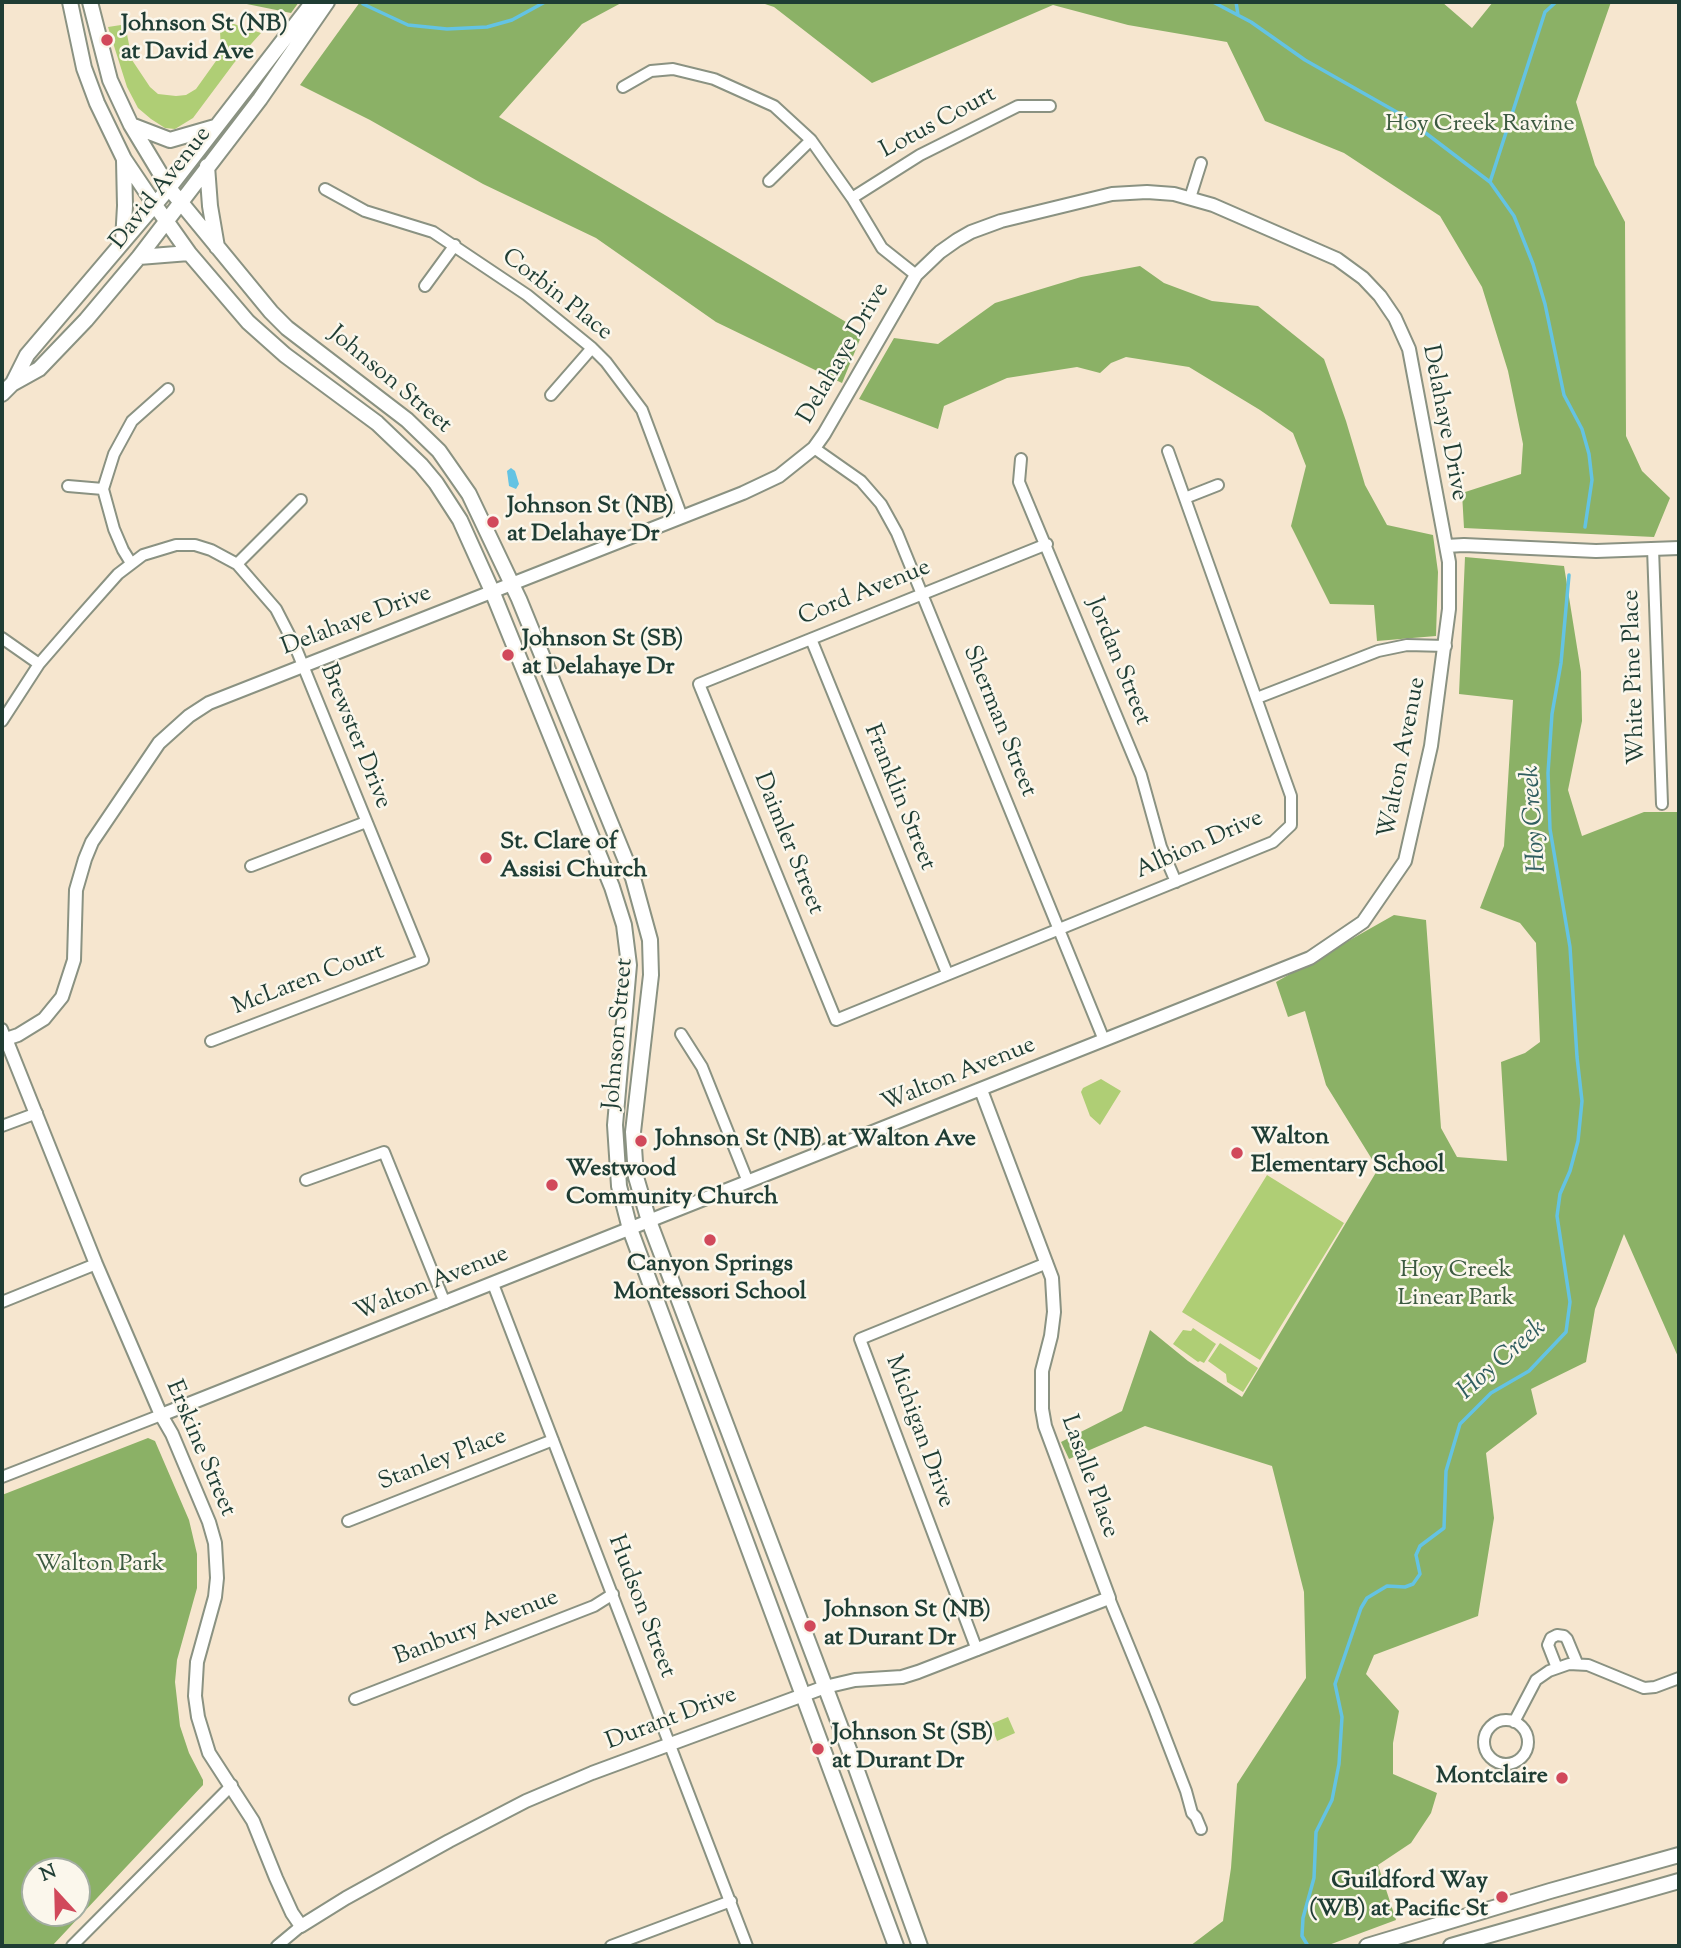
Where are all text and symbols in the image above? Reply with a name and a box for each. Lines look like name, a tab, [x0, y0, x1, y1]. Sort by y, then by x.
place label: Johnson St (NB) at David Ave	[121, 12, 288, 68]
marker: Johnson St (NB) at David Ave	[99, 32, 115, 48]
street label: Lotus Court	[876, 82, 1002, 166]
park label: Hoy Creek Ravine	[1385, 112, 1575, 140]
street label: David Avenue	[105, 122, 219, 256]
street label: Corbin Place	[495, 244, 617, 348]
street label: Delahaye Drive	[793, 278, 897, 430]
street label: Johnson Street	[322, 321, 456, 441]
street label: Delahaye Drive	[1414, 343, 1472, 503]
place label: Johnson St (NB) at Delahaye Dr	[507, 494, 674, 550]
marker: Johnson St (NB) at Delahaye Dr	[485, 514, 501, 530]
street label: Cord Avenue	[795, 554, 935, 634]
street label: Delahaye Drive	[278, 580, 436, 664]
street label: White Pine Place	[1619, 589, 1653, 765]
street label: Jordan Street	[1078, 594, 1156, 730]
place label: Johnson St (SB) at Delahaye Dr	[522, 627, 683, 683]
street label: Sherman Street	[955, 642, 1041, 802]
marker: Johnson St (SB) at Delahaye Dr	[500, 647, 516, 663]
street label: Brewster Drive	[312, 660, 396, 814]
street label: Walton Avenue	[1374, 675, 1434, 841]
street label: Franklin Street	[856, 721, 940, 875]
water label: Hoy Creek	[1517, 764, 1555, 874]
street label: Daimler Street	[745, 769, 829, 919]
street label: Albion Drive	[1132, 805, 1268, 887]
place label: St. Clare of Assisi Church	[500, 830, 647, 886]
marker: St. Clare of Assisi Church	[478, 850, 494, 866]
street label: McLaren Court	[229, 939, 389, 1023]
street label: Johnson Street	[599, 957, 641, 1111]
street label: Walton Avenue	[878, 1032, 1040, 1120]
place label: Walton Elementary School	[1251, 1125, 1445, 1181]
place label: Johnson St (NB) at Walton Ave	[655, 1127, 976, 1155]
marker: Johnson St (NB) at Walton Ave	[633, 1133, 649, 1149]
marker: Walton Elementary School	[1229, 1145, 1245, 1161]
place label: Westwood Community Church	[566, 1157, 778, 1213]
marker: Westwood Community Church	[544, 1177, 560, 1193]
marker: Canyon Springs Montessori School	[702, 1232, 718, 1248]
street label: Walton Avenue	[351, 1241, 513, 1329]
place label: Canyon Springs Montessori School	[614, 1252, 806, 1308]
park label: Hoy Creek Linear Park	[1397, 1258, 1515, 1314]
water label: Hoy Creek	[1452, 1314, 1554, 1408]
street label: Michigan Drive	[877, 1352, 959, 1512]
street label: Erskine Street	[157, 1377, 241, 1521]
street label: Lasalle Place	[1052, 1412, 1124, 1542]
street label: Stanley Place	[375, 1423, 511, 1499]
street label: Hudson Street	[600, 1532, 680, 1682]
park label: Walton Park	[35, 1552, 165, 1580]
street label: Banbury Avenue	[391, 1584, 563, 1674]
place label: Johnson St (NB) at Durant Dr	[824, 1598, 991, 1654]
marker: Johnson St (NB) at Durant Dr	[802, 1618, 818, 1634]
street label: Durant Drive	[602, 1682, 742, 1758]
place label: Johnson St (SB) at Durant Dr	[832, 1721, 993, 1777]
marker: Johnson St (SB) at Durant Dr	[810, 1741, 826, 1757]
place label: Montclaire	[1436, 1764, 1548, 1792]
marker: Montclaire	[1554, 1770, 1570, 1786]
north arrow	[21, 1857, 91, 1927]
text: N	[37, 1859, 61, 1889]
place label: Guildford Way (WB) at Pacific St	[1309, 1869, 1488, 1925]
marker: Guildford Way (WB) at Pacific St	[1494, 1889, 1510, 1905]

